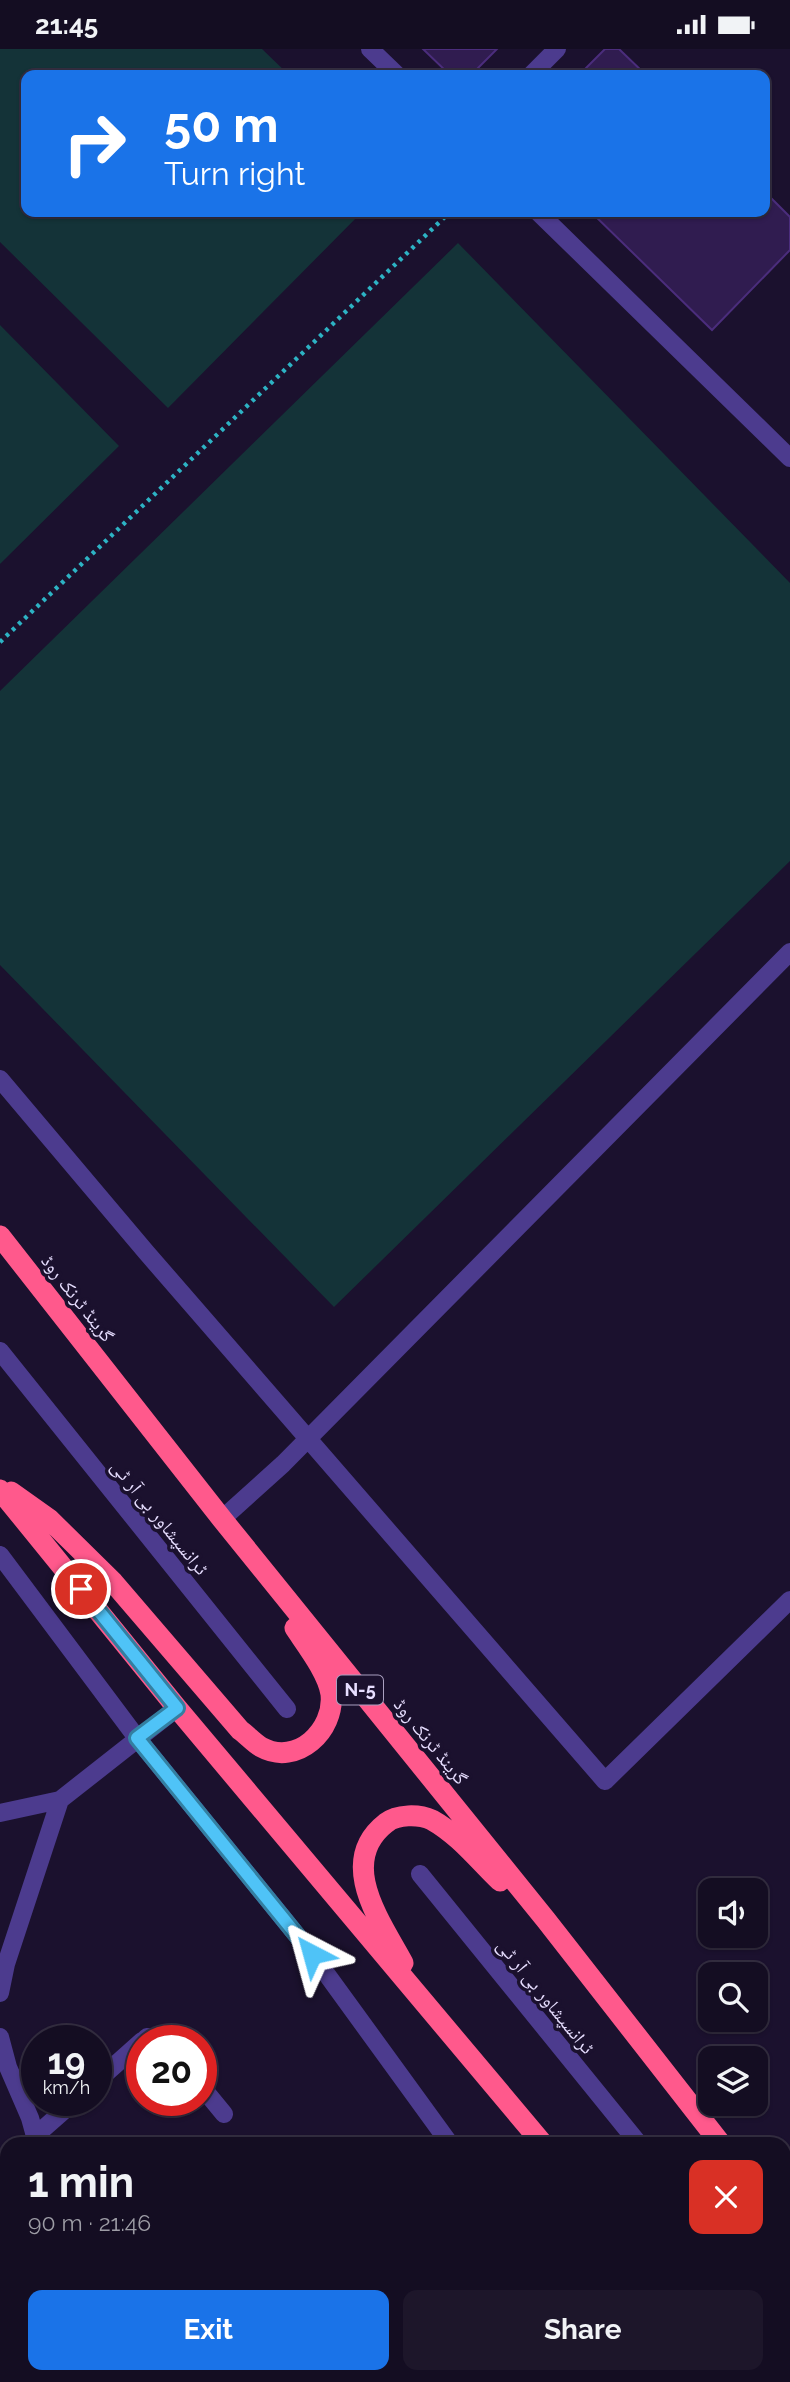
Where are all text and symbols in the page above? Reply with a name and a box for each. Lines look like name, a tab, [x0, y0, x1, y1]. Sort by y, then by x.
text: 21:45	[35, 10, 98, 40]
text: 50 m	[164, 96, 279, 153]
icon: right	[49, 98, 140, 189]
text: Turn right	[164, 155, 305, 192]
street label: گرینڈ ٹرنک روڈ	[36, 1250, 119, 1347]
street label: ٹرانسپشاور بی آر ٹی	[106, 1455, 213, 1580]
pin	[51, 1559, 111, 1619]
icon: arrive	[62, 1570, 100, 1608]
road number: N-5	[337, 1675, 383, 1705]
street label: گرینڈ ٹرنک روڈ	[389, 1693, 473, 1789]
map controls	[698, 1878, 768, 2116]
button: sound	[698, 1878, 768, 1948]
position arrow	[275, 1917, 349, 1991]
street label: ٹرانسپشاور بی آر ٹی	[492, 1934, 599, 2059]
button: search	[698, 1962, 768, 2032]
speed limit sign: 20	[126, 2025, 217, 2116]
text: 19	[48, 2041, 85, 2082]
button: layers	[698, 2046, 768, 2116]
text: km/h	[43, 2077, 90, 2098]
text: 1 min	[28, 2158, 134, 2207]
button: close	[689, 2160, 763, 2234]
text: 90 m · 21:46	[28, 2209, 151, 2236]
button: Exit	[28, 2290, 389, 2370]
button: Share	[403, 2290, 763, 2370]

